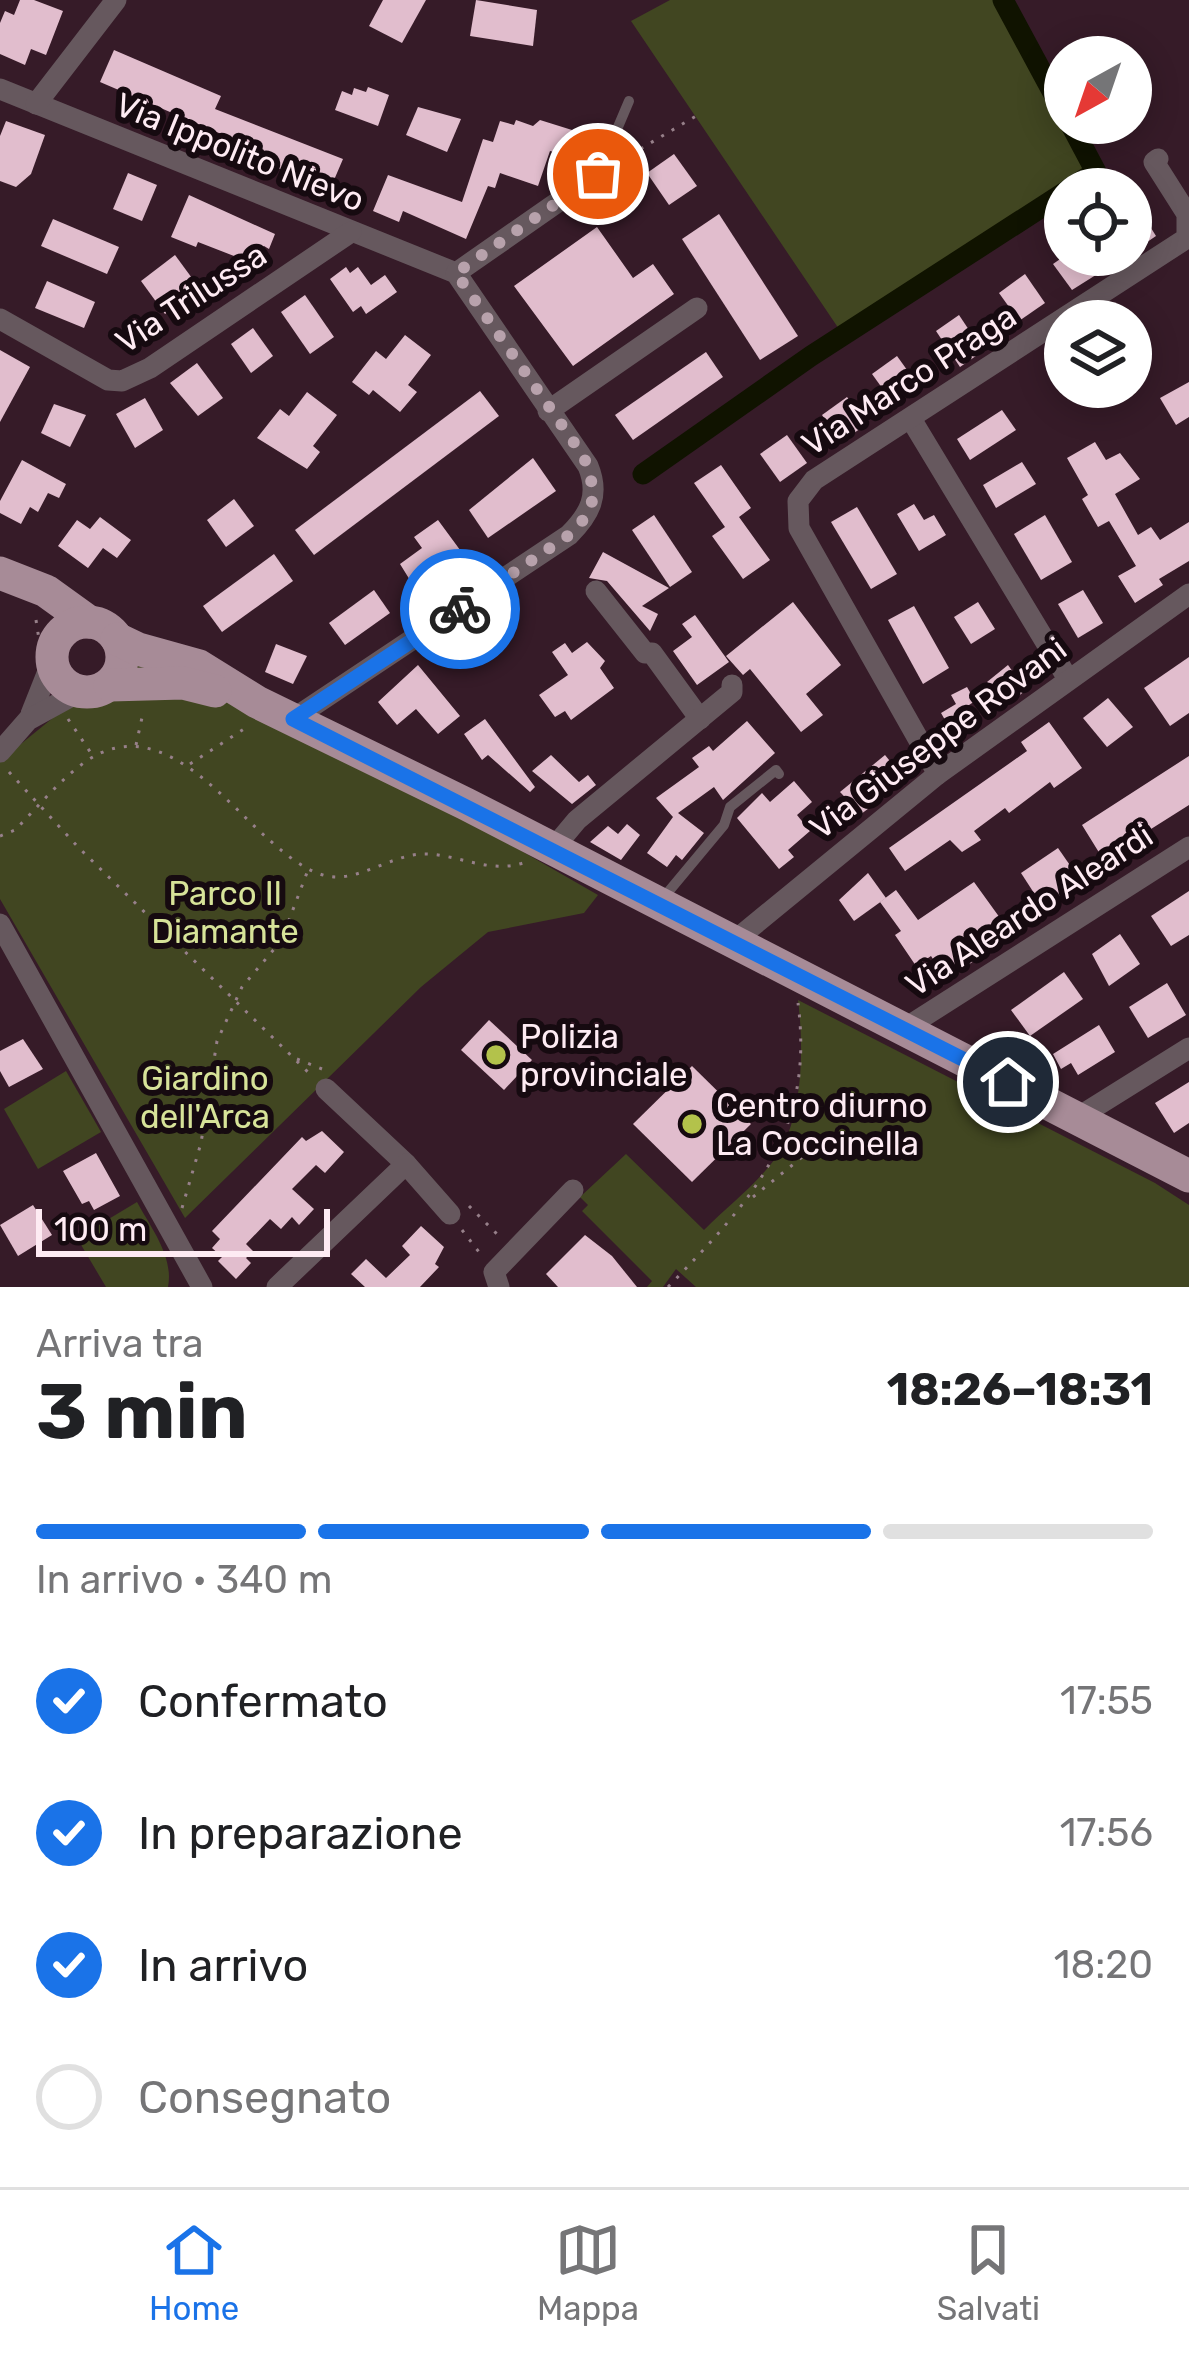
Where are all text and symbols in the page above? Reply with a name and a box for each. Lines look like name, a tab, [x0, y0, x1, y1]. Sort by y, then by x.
north arrow	[1044, 36, 1152, 144]
map controls	[1044, 36, 1152, 408]
street label: Via Ippolito Nievo	[110, 84, 370, 220]
pin	[547, 123, 649, 225]
icon: bag	[565, 141, 631, 207]
button: locate	[1044, 168, 1152, 276]
street label: Via Trilussa	[108, 235, 274, 361]
street label: Via Marco Praga	[795, 296, 1023, 464]
button: layers	[1044, 300, 1152, 408]
courier	[400, 549, 520, 669]
icon: bike	[427, 576, 493, 642]
street label: Via Giuseppe Rovani	[802, 629, 1074, 847]
street label: Via Aleardo Aleardi	[898, 816, 1160, 1004]
park label: Parco Il Diamante	[151, 874, 299, 951]
place label: Polizia provinciale	[520, 1017, 687, 1094]
pin	[957, 1031, 1059, 1133]
marker: Polizia provinciale	[483, 1042, 509, 1068]
icon: home	[975, 1049, 1041, 1115]
park label: Giardino dell'Arca	[140, 1059, 270, 1136]
place label: Centro diurno La Coccinella	[716, 1086, 927, 1163]
marker: Centro diurno La Coccinella	[679, 1111, 705, 1137]
scale bar	[36, 1203, 330, 1256]
text: 100 m	[54, 1210, 147, 1249]
text: Arriva tra	[36, 1321, 204, 1367]
text: 18:26–18:31	[887, 1363, 1153, 1416]
text: 3 min	[36, 1365, 248, 1458]
text: In arrivo · 340 m	[36, 1557, 332, 1603]
icon: check	[36, 1668, 102, 1734]
text: Confermato	[138, 1675, 388, 1728]
text: 17:55	[1060, 1678, 1153, 1724]
icon: check	[36, 1800, 102, 1866]
text: In preparazione	[138, 1807, 463, 1860]
text: 17:56	[1060, 1810, 1153, 1856]
icon: check	[36, 1932, 102, 1998]
text: In arrivo	[138, 1939, 308, 1992]
text: 18:20	[1054, 1942, 1153, 1988]
text: Consegnato	[138, 2071, 391, 2124]
tab: Home	[149, 2217, 239, 2328]
tab: Mappa	[537, 2217, 639, 2328]
tab: Salvati	[937, 2217, 1040, 2328]

